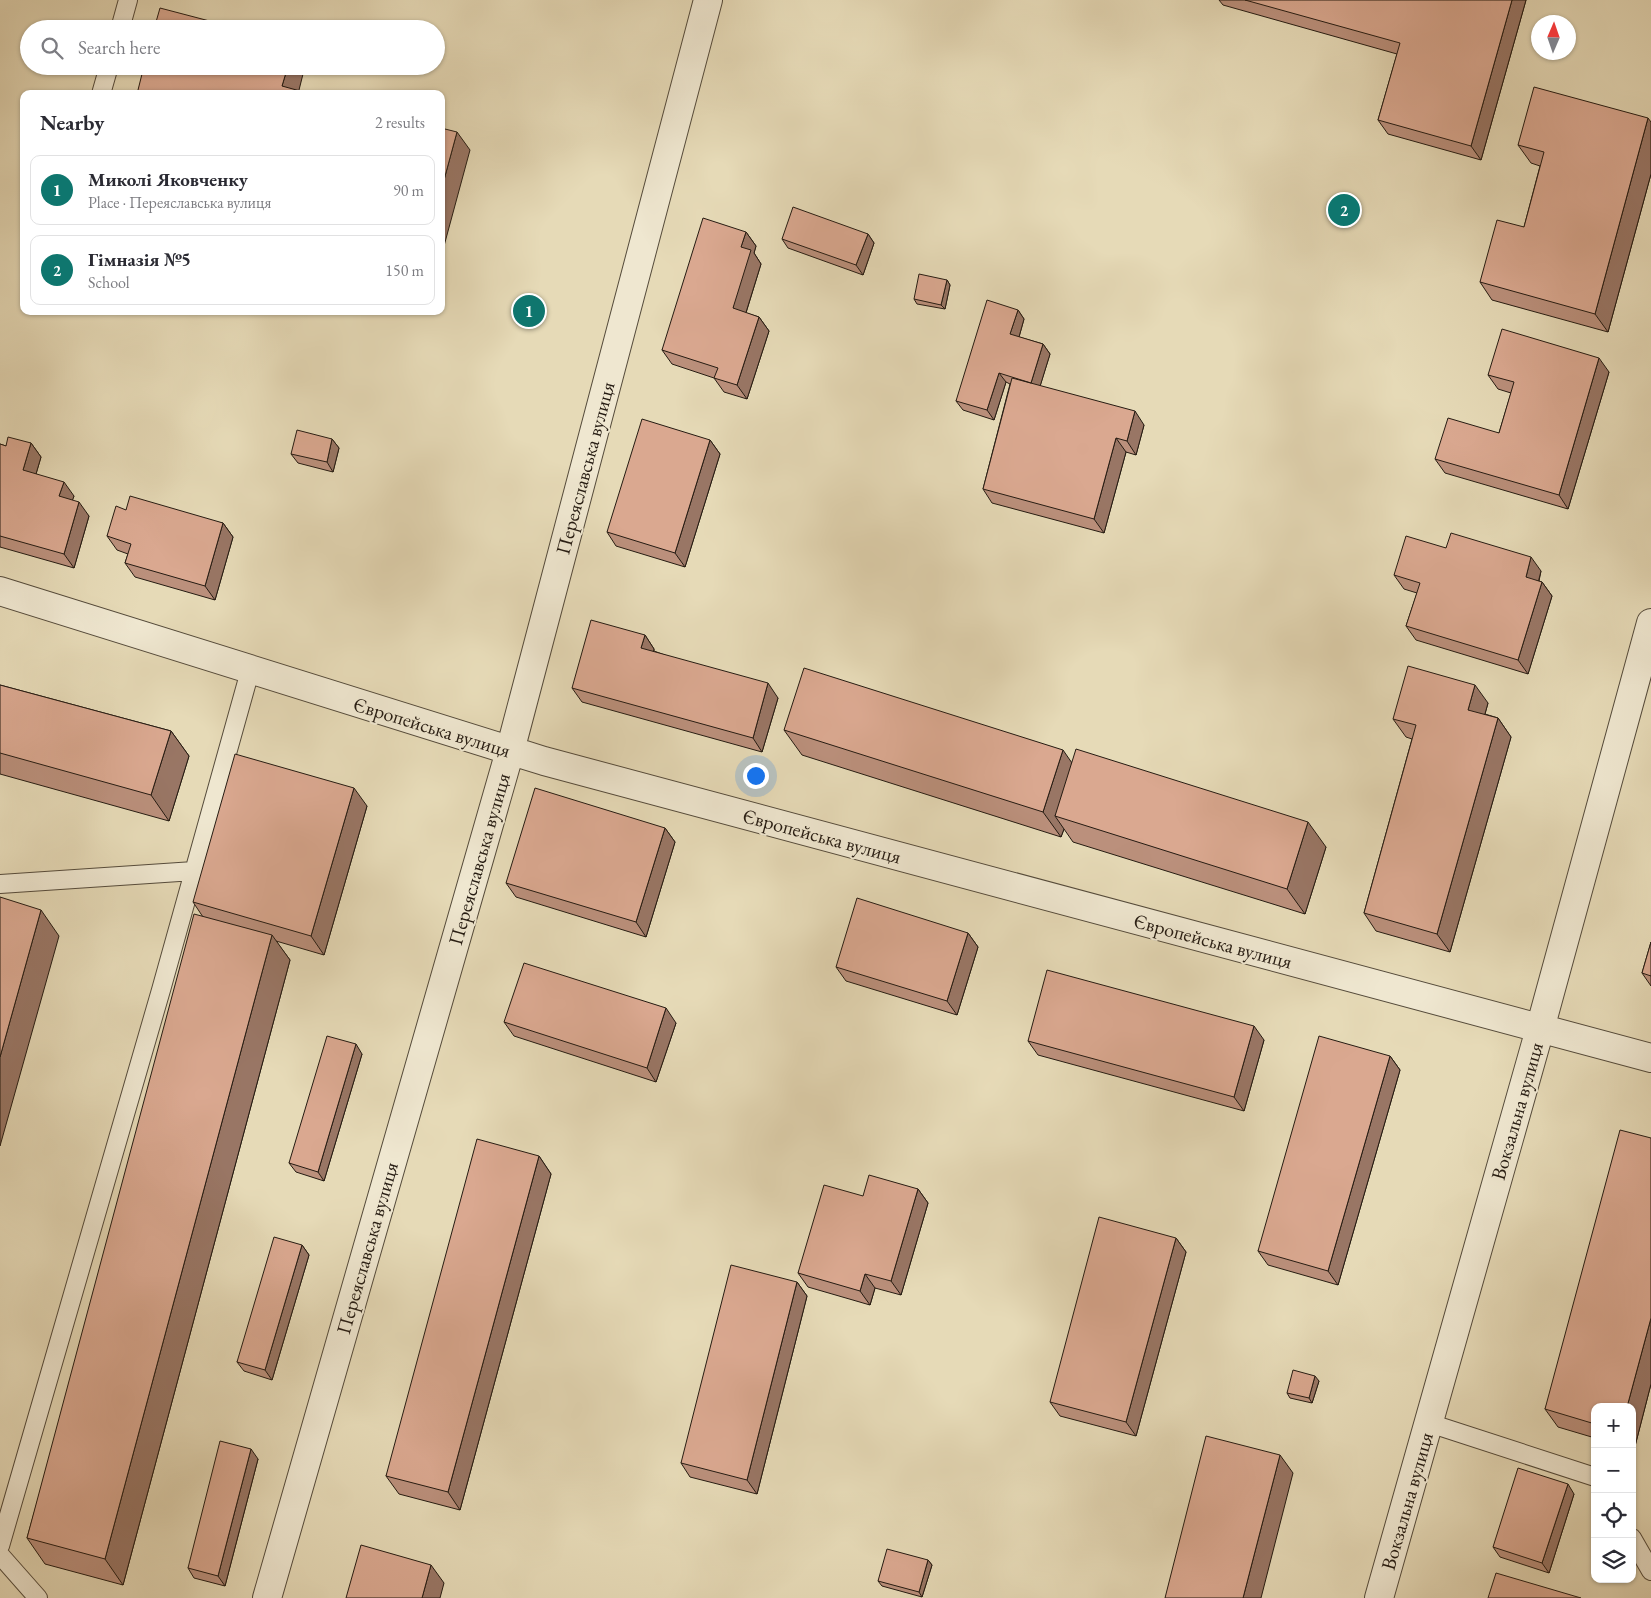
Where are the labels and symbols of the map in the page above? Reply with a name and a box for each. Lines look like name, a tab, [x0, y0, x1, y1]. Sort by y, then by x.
north arrow	[1531, 15, 1576, 60]
pin: 2	[1328, 191, 1360, 229]
pin: 1	[513, 292, 545, 330]
street label: Переяславська вулиця	[549, 379, 621, 557]
street label: Європейська вулиця	[350, 691, 514, 763]
your location	[743, 763, 769, 789]
street label: Переяславська вулиця	[442, 770, 516, 948]
street label: Європейська вулиця	[740, 802, 904, 870]
street label: Європейська вулиця	[1131, 907, 1295, 975]
street label: Вокзальна вулиця	[1485, 1039, 1549, 1183]
street label: Переяславська вулиця	[330, 1159, 404, 1337]
street label: Вокзальна вулиця	[1375, 1429, 1439, 1573]

